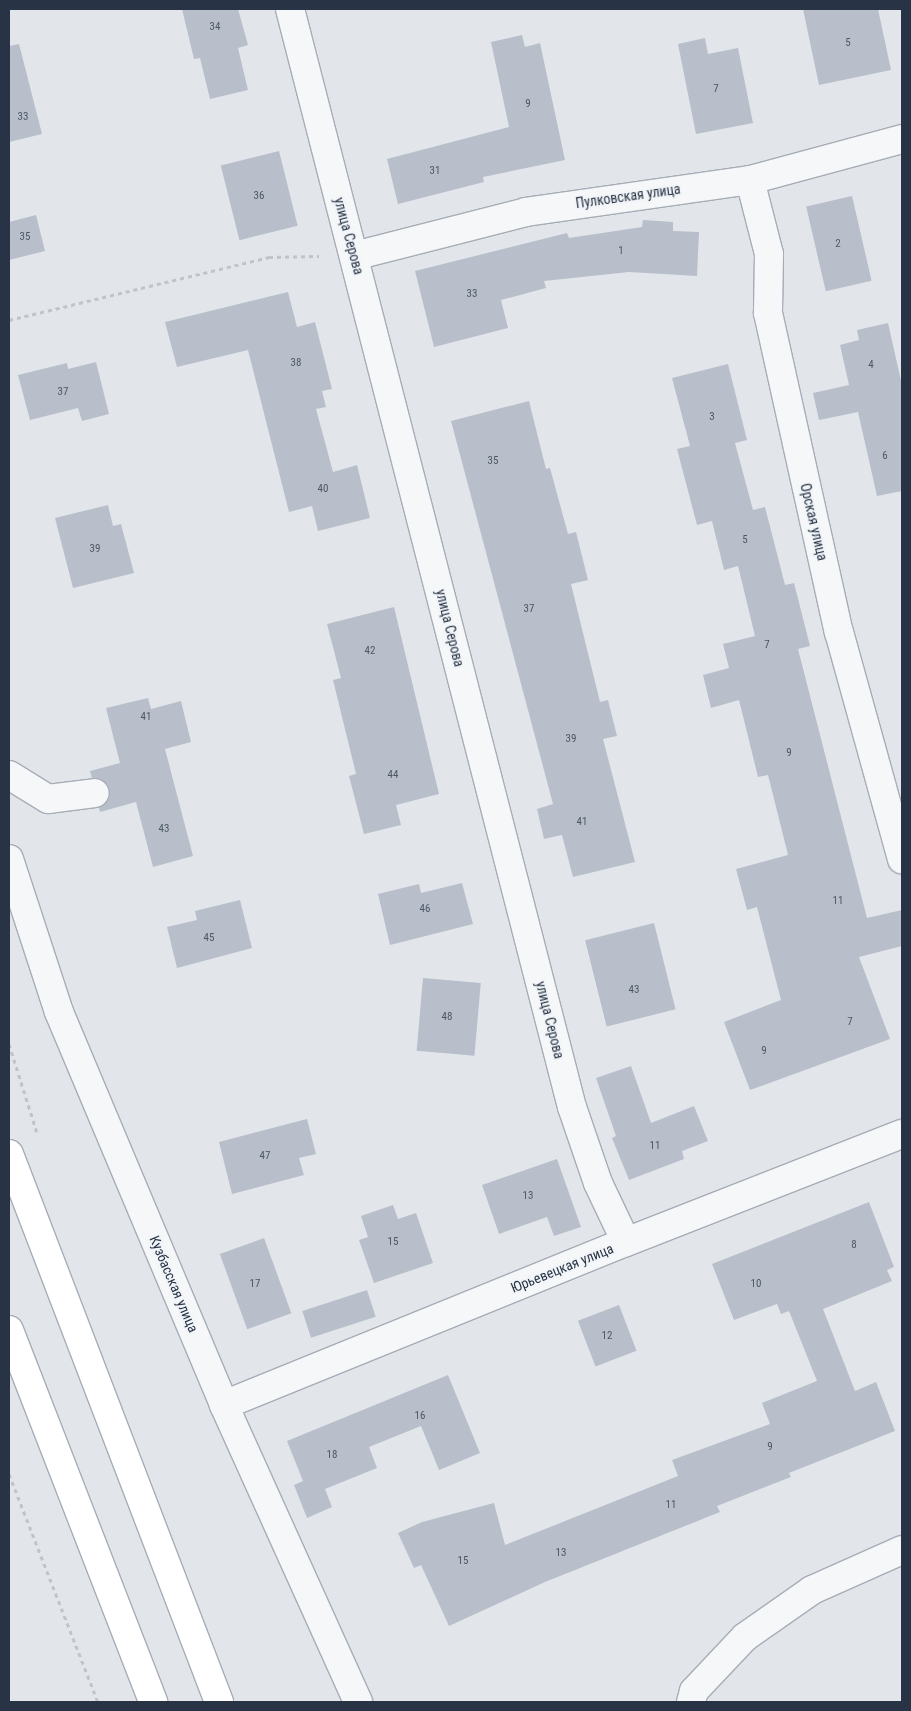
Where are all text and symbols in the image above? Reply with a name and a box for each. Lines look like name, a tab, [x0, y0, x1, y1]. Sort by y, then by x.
house number: 34	[210, 20, 220, 34]
house number: 5	[845, 36, 851, 50]
house number: 7	[713, 82, 719, 96]
house number: 9	[525, 97, 531, 111]
house number: 33	[18, 110, 28, 124]
house number: 31	[430, 164, 440, 178]
street label: Пулковская улица	[574, 180, 682, 212]
house number: 36	[254, 189, 264, 203]
street label: улица Серова	[331, 196, 367, 276]
house number: 35	[20, 230, 30, 244]
house number: 2	[835, 237, 841, 251]
house number: 1	[618, 244, 624, 258]
house number: 33	[467, 287, 477, 301]
house number: 38	[291, 356, 301, 370]
house number: 4	[868, 358, 874, 372]
house number: 37	[58, 385, 68, 399]
house number: 3	[709, 410, 715, 424]
house number: 6	[882, 449, 888, 463]
house number: 35	[488, 454, 498, 468]
house number: 40	[318, 482, 328, 496]
street label: Орская улица	[797, 482, 831, 562]
house number: 5	[742, 533, 748, 547]
house number: 39	[90, 542, 100, 556]
street label: улица Серова	[432, 588, 468, 668]
house number: 37	[524, 602, 534, 616]
house number: 7	[764, 638, 770, 652]
house number: 42	[365, 644, 375, 658]
house number: 41	[141, 710, 151, 724]
house number: 39	[566, 732, 576, 746]
house number: 9	[786, 746, 792, 760]
house number: 44	[388, 768, 398, 782]
house number: 41	[577, 815, 587, 829]
house number: 43	[159, 822, 169, 836]
house number: 11	[833, 894, 843, 908]
house number: 46	[420, 902, 430, 916]
house number: 45	[204, 931, 214, 945]
street label: улица Серова	[532, 980, 568, 1060]
house number: 43	[629, 983, 639, 997]
house number: 48	[442, 1010, 452, 1024]
house number: 7	[847, 1015, 853, 1029]
house number: 9	[761, 1044, 767, 1058]
house number: 11	[650, 1139, 660, 1153]
house number: 47	[260, 1149, 270, 1163]
house number: 13	[523, 1189, 533, 1203]
street label: Кузбасская улица	[146, 1233, 202, 1335]
house number: 15	[388, 1235, 398, 1249]
house number: 8	[851, 1238, 857, 1252]
street label: Юрьевецкая улица	[508, 1240, 616, 1296]
house number: 17	[250, 1277, 260, 1291]
house number: 10	[751, 1277, 761, 1291]
house number: 12	[602, 1329, 612, 1343]
house number: 16	[415, 1409, 425, 1423]
house number: 9	[767, 1440, 773, 1454]
house number: 18	[327, 1448, 337, 1462]
house number: 11	[666, 1498, 676, 1512]
house number: 13	[556, 1546, 566, 1560]
house number: 15	[458, 1554, 468, 1568]

